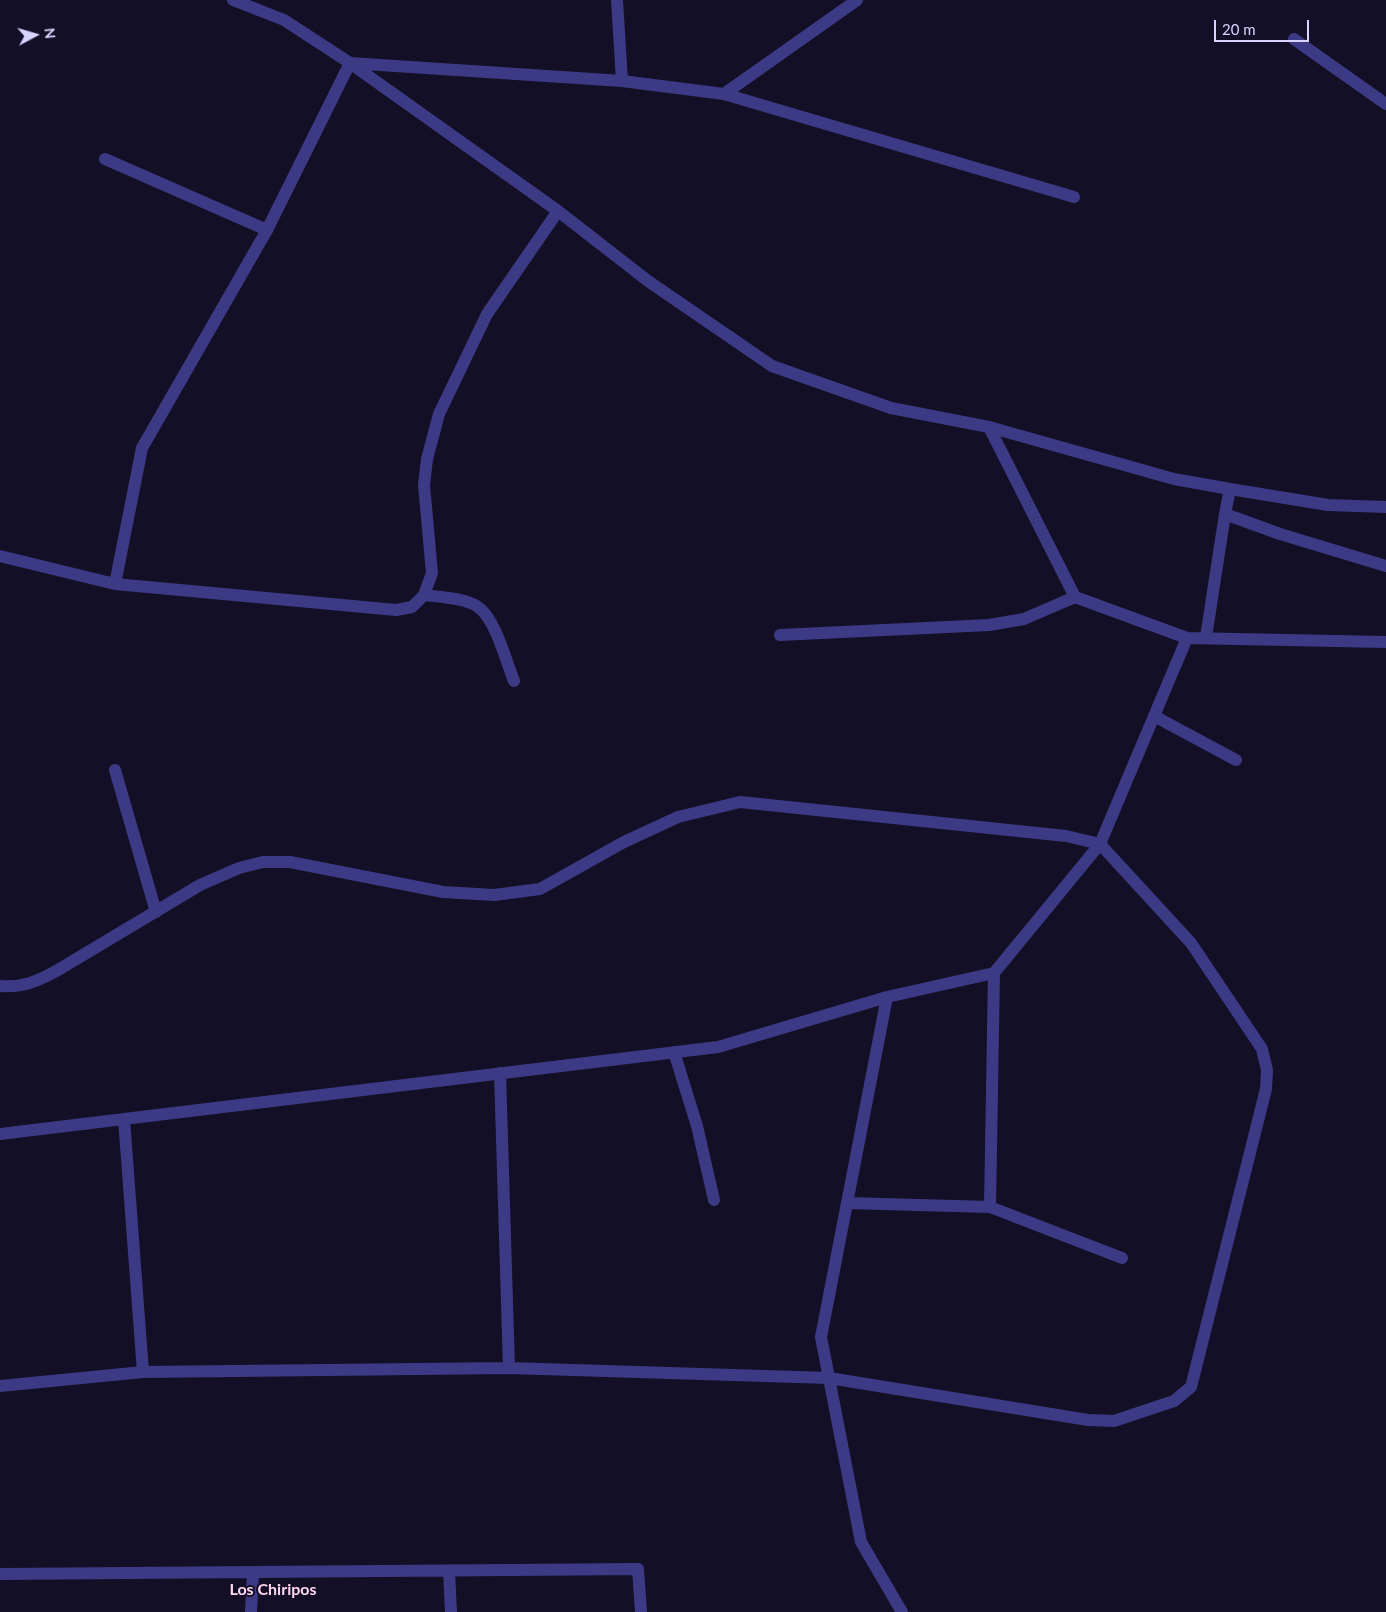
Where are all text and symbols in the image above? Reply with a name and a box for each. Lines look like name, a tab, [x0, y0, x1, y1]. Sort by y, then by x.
north arrow	[10, 10, 60, 60]
scale bar	[1216, 10, 1311, 42]
text: 20 m	[1222, 20, 1256, 38]
text: N	[41, 27, 59, 40]
district label: Los Chiripos	[229, 1580, 317, 1600]

